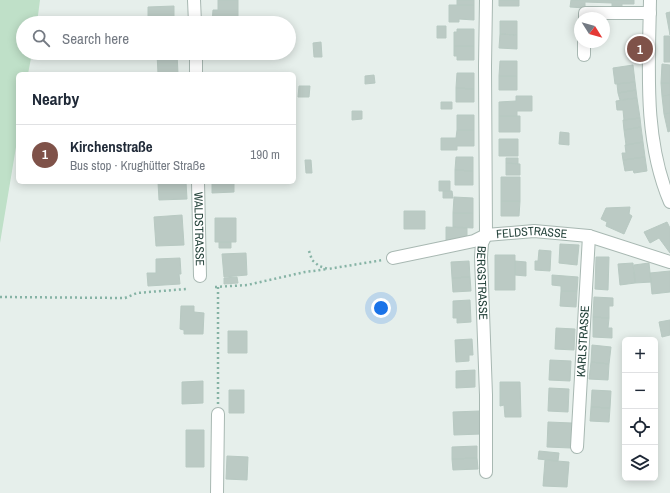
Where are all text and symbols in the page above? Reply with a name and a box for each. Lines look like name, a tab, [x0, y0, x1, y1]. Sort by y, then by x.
north arrow	[574, 12, 610, 48]
search box	[16, 16, 296, 60]
icon: search	[30, 27, 52, 49]
text: Search here	[62, 28, 129, 49]
pin: 1	[627, 34, 653, 64]
text: Nearby	[32, 87, 79, 110]
text: Kirchenstraße	[70, 136, 153, 157]
text: 1	[42, 146, 48, 163]
text: 190 m	[250, 146, 280, 163]
text: Bus stop · Krughütter Straße	[70, 157, 205, 174]
street label: WALDSTRASSE	[190, 192, 208, 266]
street label: FELDSTRASSE	[496, 223, 568, 242]
street label: BERGSTRASSE	[473, 245, 491, 320]
your location	[371, 298, 391, 318]
street label: KARLSTRASSE	[573, 305, 593, 377]
map controls	[622, 337, 658, 481]
button: +	[622, 337, 658, 373]
button: −	[622, 373, 658, 409]
button: locate	[622, 409, 658, 445]
button: layers	[622, 445, 658, 481]

